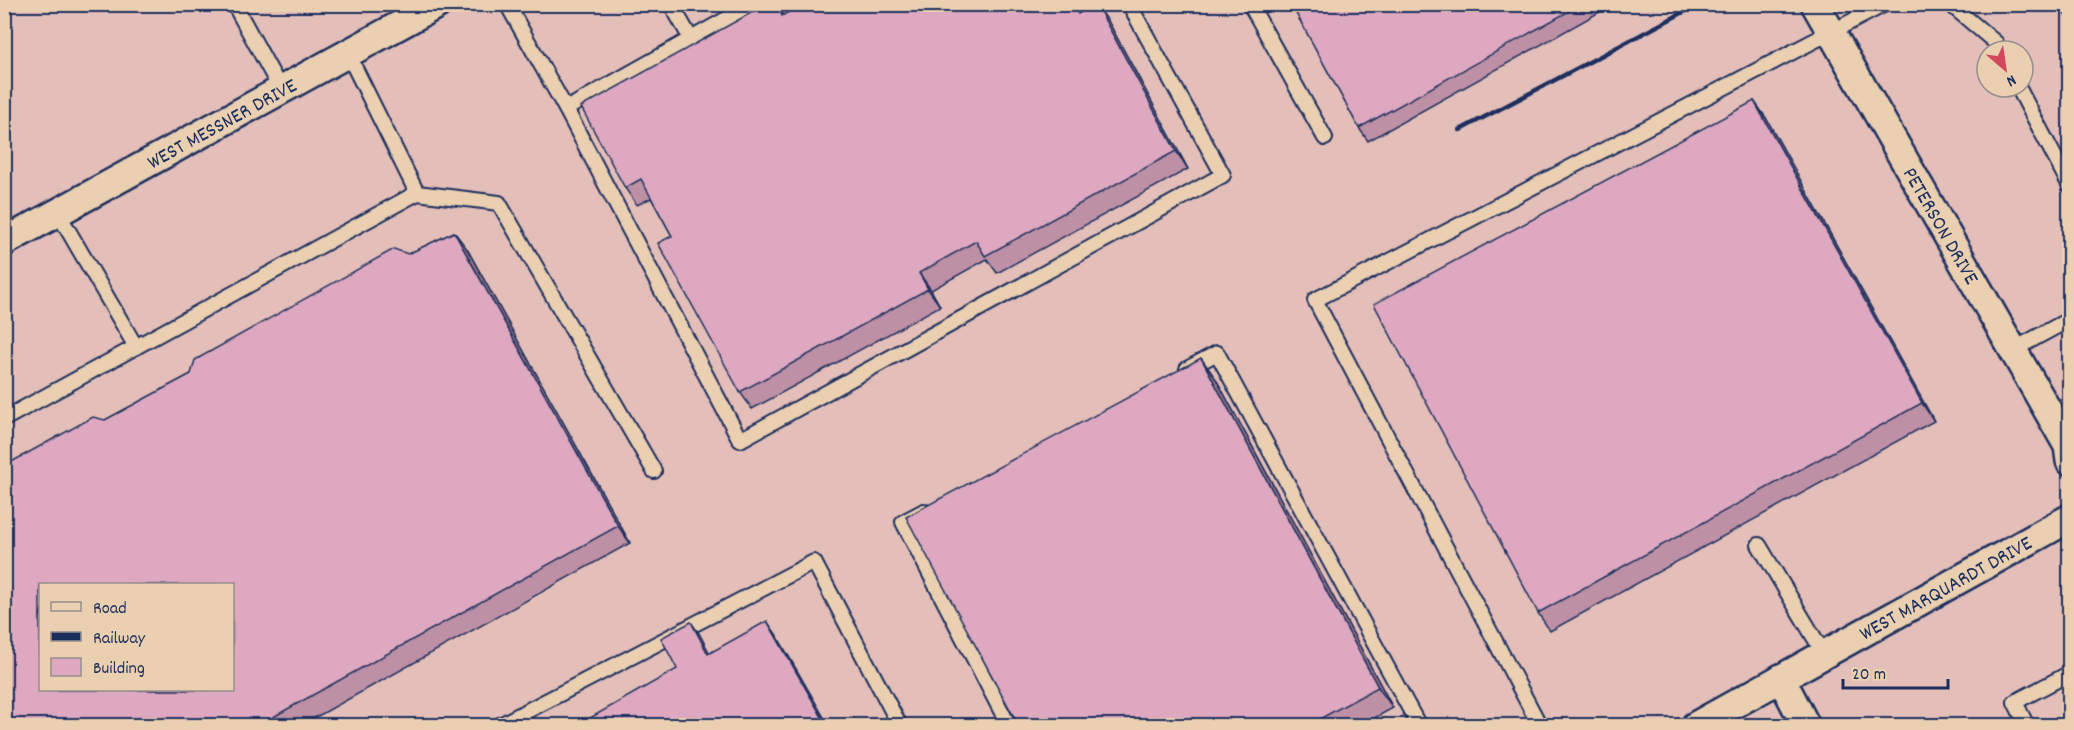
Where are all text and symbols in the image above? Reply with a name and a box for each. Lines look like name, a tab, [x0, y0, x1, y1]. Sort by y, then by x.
north arrow	[1975, 39, 2035, 99]
text: N	[2002, 68, 2020, 92]
street label: WEST MESSNER DRIVE	[143, 72, 304, 179]
street label: PETERSON DRIVE	[1894, 162, 1985, 292]
street label: WEST MARQUARDT DRIVE	[1855, 530, 2039, 650]
legend	[39, 583, 234, 691]
text: Road	[93, 597, 127, 622]
text: Railway	[93, 627, 146, 652]
scale bar	[1843, 652, 1948, 690]
text: Building	[93, 657, 145, 682]
text: 20 m	[1852, 663, 1886, 688]

